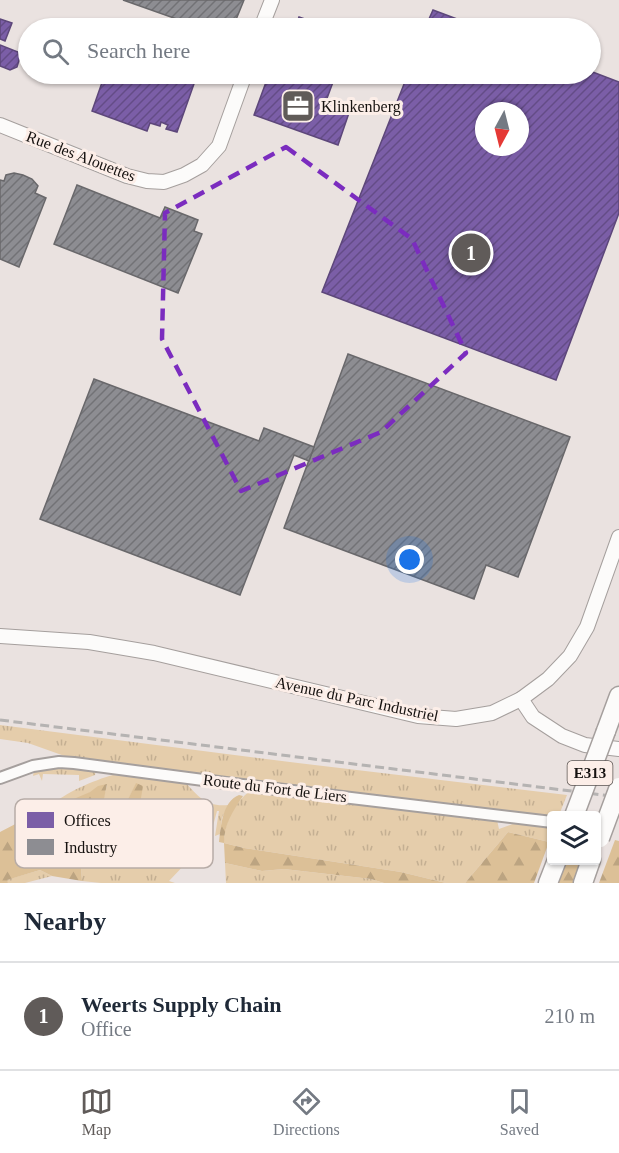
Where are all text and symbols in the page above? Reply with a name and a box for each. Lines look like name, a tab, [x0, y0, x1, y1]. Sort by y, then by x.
search box	[18, 18, 601, 84]
icon: search	[39, 35, 72, 68]
text: Search here	[87, 38, 190, 63]
office icon: Klinkenberg	[280, 88, 316, 124]
place label: Klinkenberg	[321, 98, 401, 116]
north arrow	[475, 102, 529, 156]
street label: Rue des Alouettes	[24, 127, 138, 185]
pin: 1	[452, 230, 490, 276]
your location	[395, 545, 424, 574]
street label: Avenue du Parc Industriel	[274, 673, 441, 725]
road number: E313	[568, 761, 612, 785]
street label: Route du Fort de Liers	[202, 771, 348, 805]
legend	[15, 799, 213, 868]
map controls	[547, 811, 601, 865]
button: layers	[547, 811, 601, 865]
text: Offices	[64, 812, 111, 829]
text: Industry	[64, 839, 117, 857]
text: Nearby	[24, 907, 106, 936]
text: Weerts Supply Chain	[81, 992, 282, 1017]
text: 1	[39, 1005, 49, 1027]
text: 210 m	[544, 1005, 595, 1027]
text: Office	[81, 1018, 132, 1040]
tab: Map	[80, 1085, 113, 1139]
tab: Directions	[273, 1085, 340, 1139]
tab: Saved	[500, 1085, 539, 1139]

